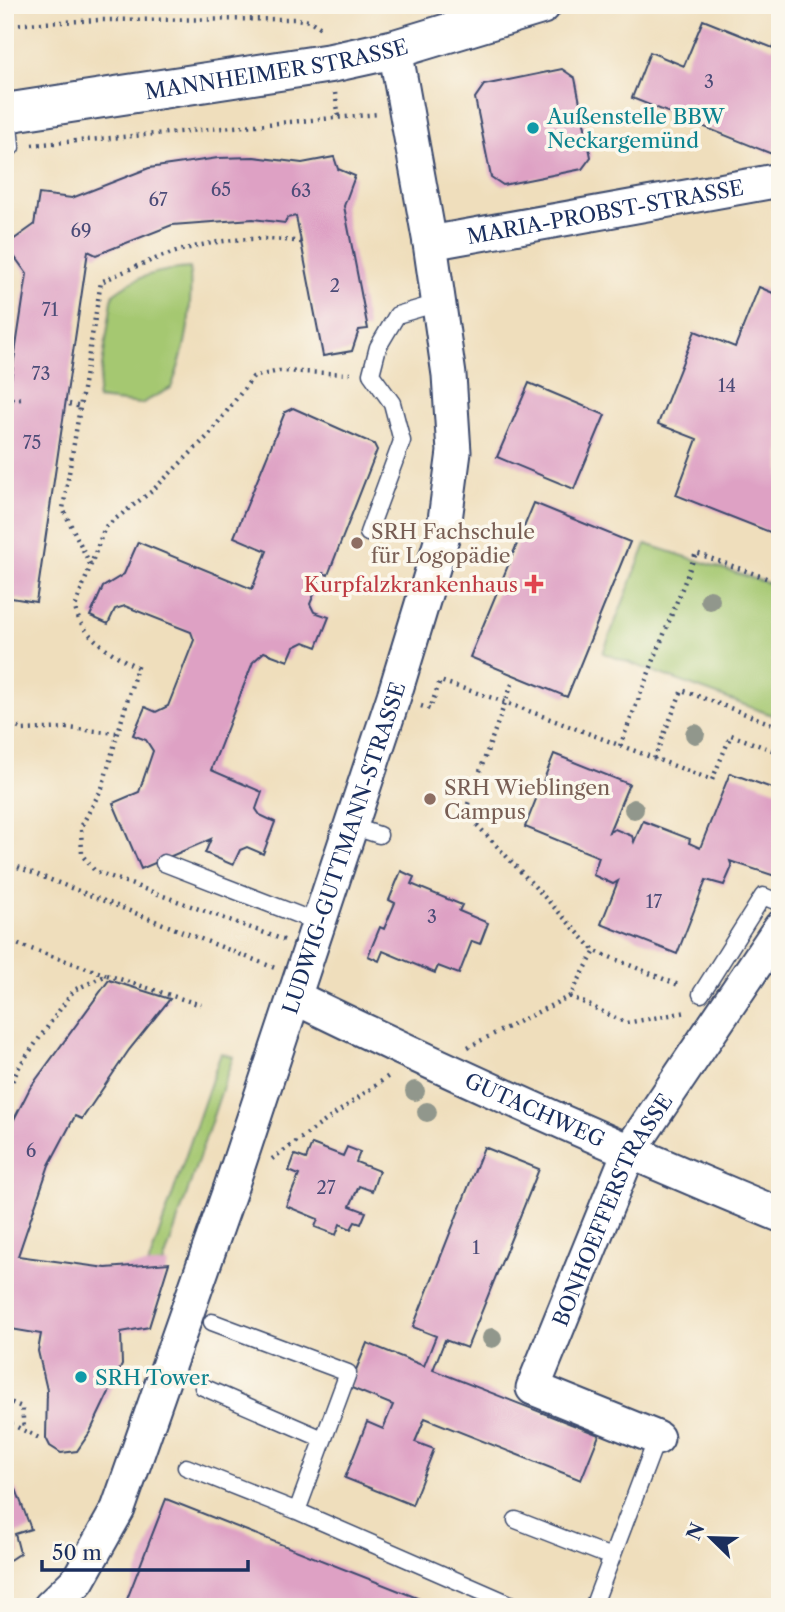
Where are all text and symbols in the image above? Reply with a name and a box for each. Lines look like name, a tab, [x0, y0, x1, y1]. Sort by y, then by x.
street label: MANNHEIMER STRASSE	[143, 33, 411, 104]
house number: 3	[704, 71, 714, 93]
place label: Außenstelle BBW Neckargemünd	[546, 104, 726, 153]
marker: Außenstelle BBW Neckargemünd	[525, 120, 541, 136]
street label: MARIA-PROBST-STRASSE	[465, 174, 746, 249]
house number: 65	[211, 179, 231, 201]
house number: 63	[291, 180, 311, 202]
house number: 67	[148, 189, 168, 211]
house number: 69	[70, 220, 92, 242]
house number: 2	[330, 275, 340, 297]
house number: 71	[42, 299, 59, 321]
house number: 73	[32, 363, 50, 385]
house number: 14	[718, 375, 736, 397]
house number: 75	[23, 432, 41, 454]
place label: SRH Fachschule für Logopädie	[371, 519, 535, 568]
marker: SRH Fachschule für Logopädie	[349, 535, 365, 551]
place label: Kurpfalzkrankenhaus	[304, 572, 518, 597]
marker: Kurpfalzkrankenhaus	[524, 574, 544, 594]
street label: LUDWIG-GUTTMANN-STRASSE	[277, 679, 410, 1017]
place label: SRH Wieblingen Campus	[444, 775, 610, 824]
marker: SRH Wieblingen Campus	[422, 791, 438, 807]
house number: 17	[646, 891, 662, 913]
house number: 3	[427, 906, 437, 928]
street label: GUTACHWEG	[461, 1067, 609, 1152]
street label: BONHOEFFERSTRASSE	[547, 1089, 677, 1330]
house number: 6	[26, 1140, 36, 1162]
house number: 27	[316, 1177, 336, 1199]
house number: 1	[472, 1237, 480, 1259]
place label: SRH Tower	[95, 1365, 210, 1390]
marker: SRH Tower	[73, 1369, 89, 1385]
north arrow	[676, 1504, 746, 1574]
text: N	[682, 1519, 710, 1544]
scale bar	[42, 1528, 248, 1572]
text: 50 m	[52, 1540, 102, 1565]

